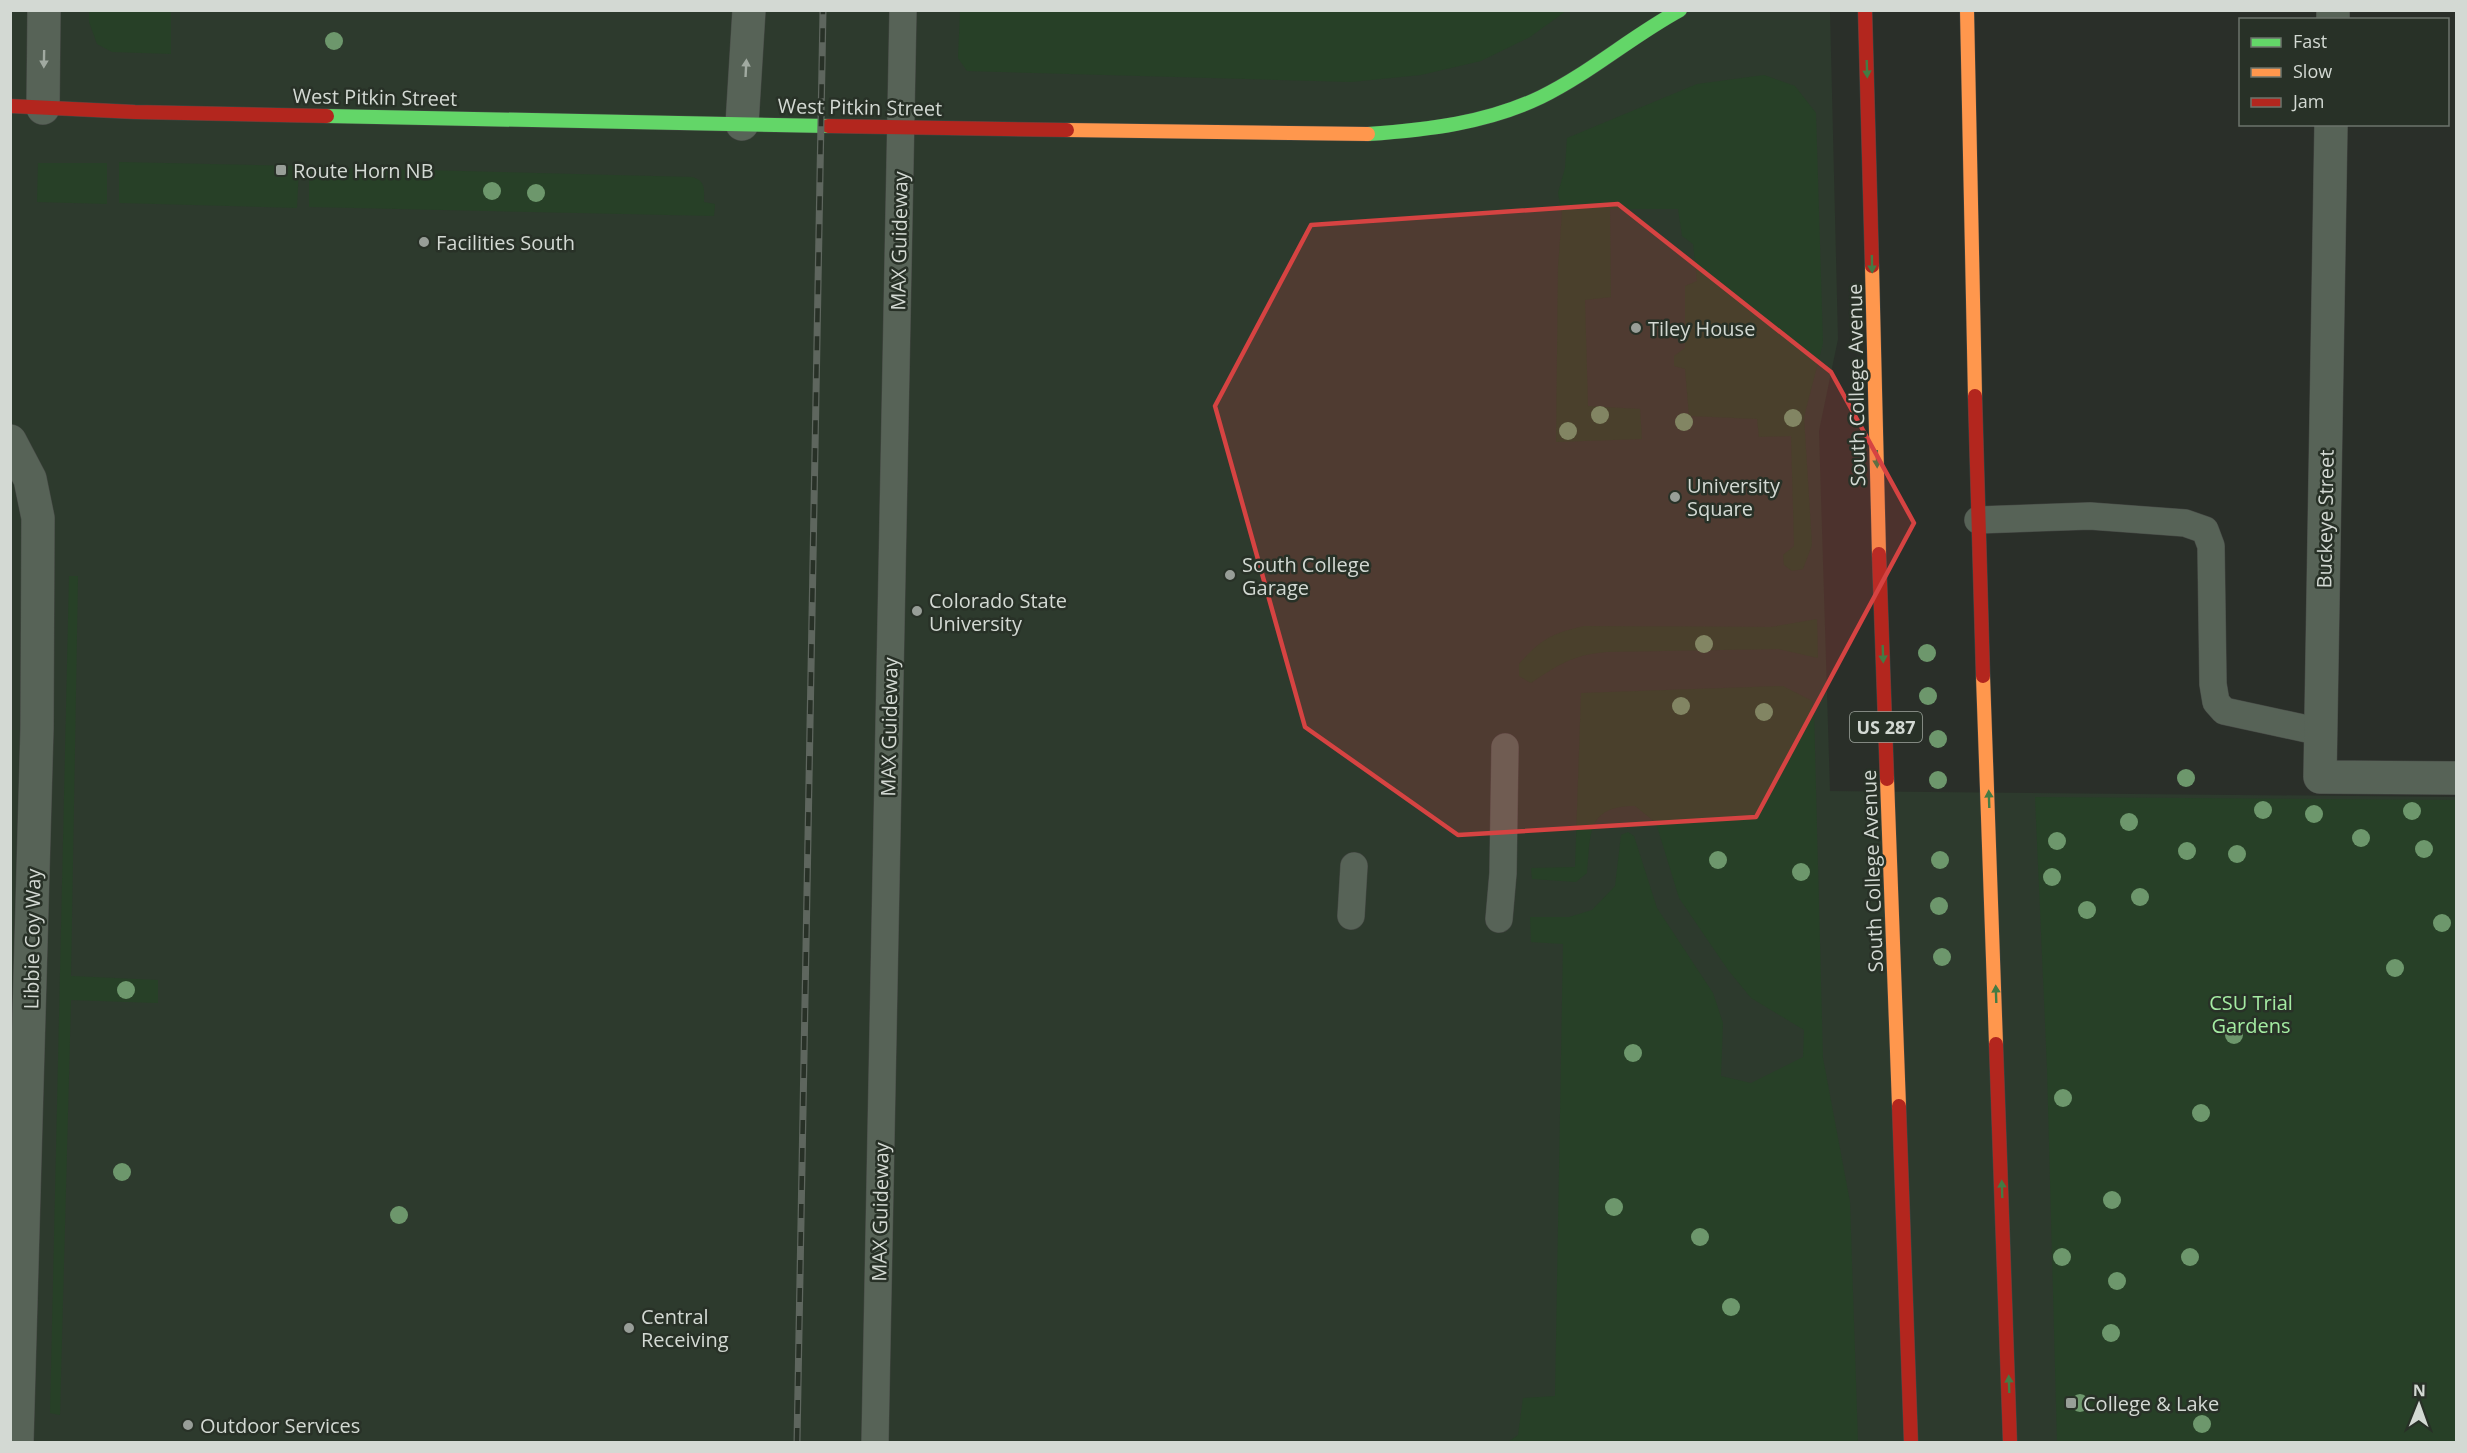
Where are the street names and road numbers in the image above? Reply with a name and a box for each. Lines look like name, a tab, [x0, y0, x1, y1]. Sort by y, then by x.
street label: West Pitkin Street	[292, 82, 458, 112]
street label: West Pitkin Street	[777, 92, 943, 122]
street label: MAX Guideway	[884, 170, 914, 311]
street label: South College Avenue	[1841, 283, 1871, 487]
street label: Buckeye Street	[2310, 449, 2340, 589]
street label: MAX Guideway	[874, 656, 904, 797]
road number: US 287	[1850, 712, 1922, 742]
street label: South College Avenue	[1855, 769, 1889, 973]
street label: Libbie Coy Way	[17, 867, 47, 1010]
street label: MAX Guideway	[865, 1141, 895, 1282]

